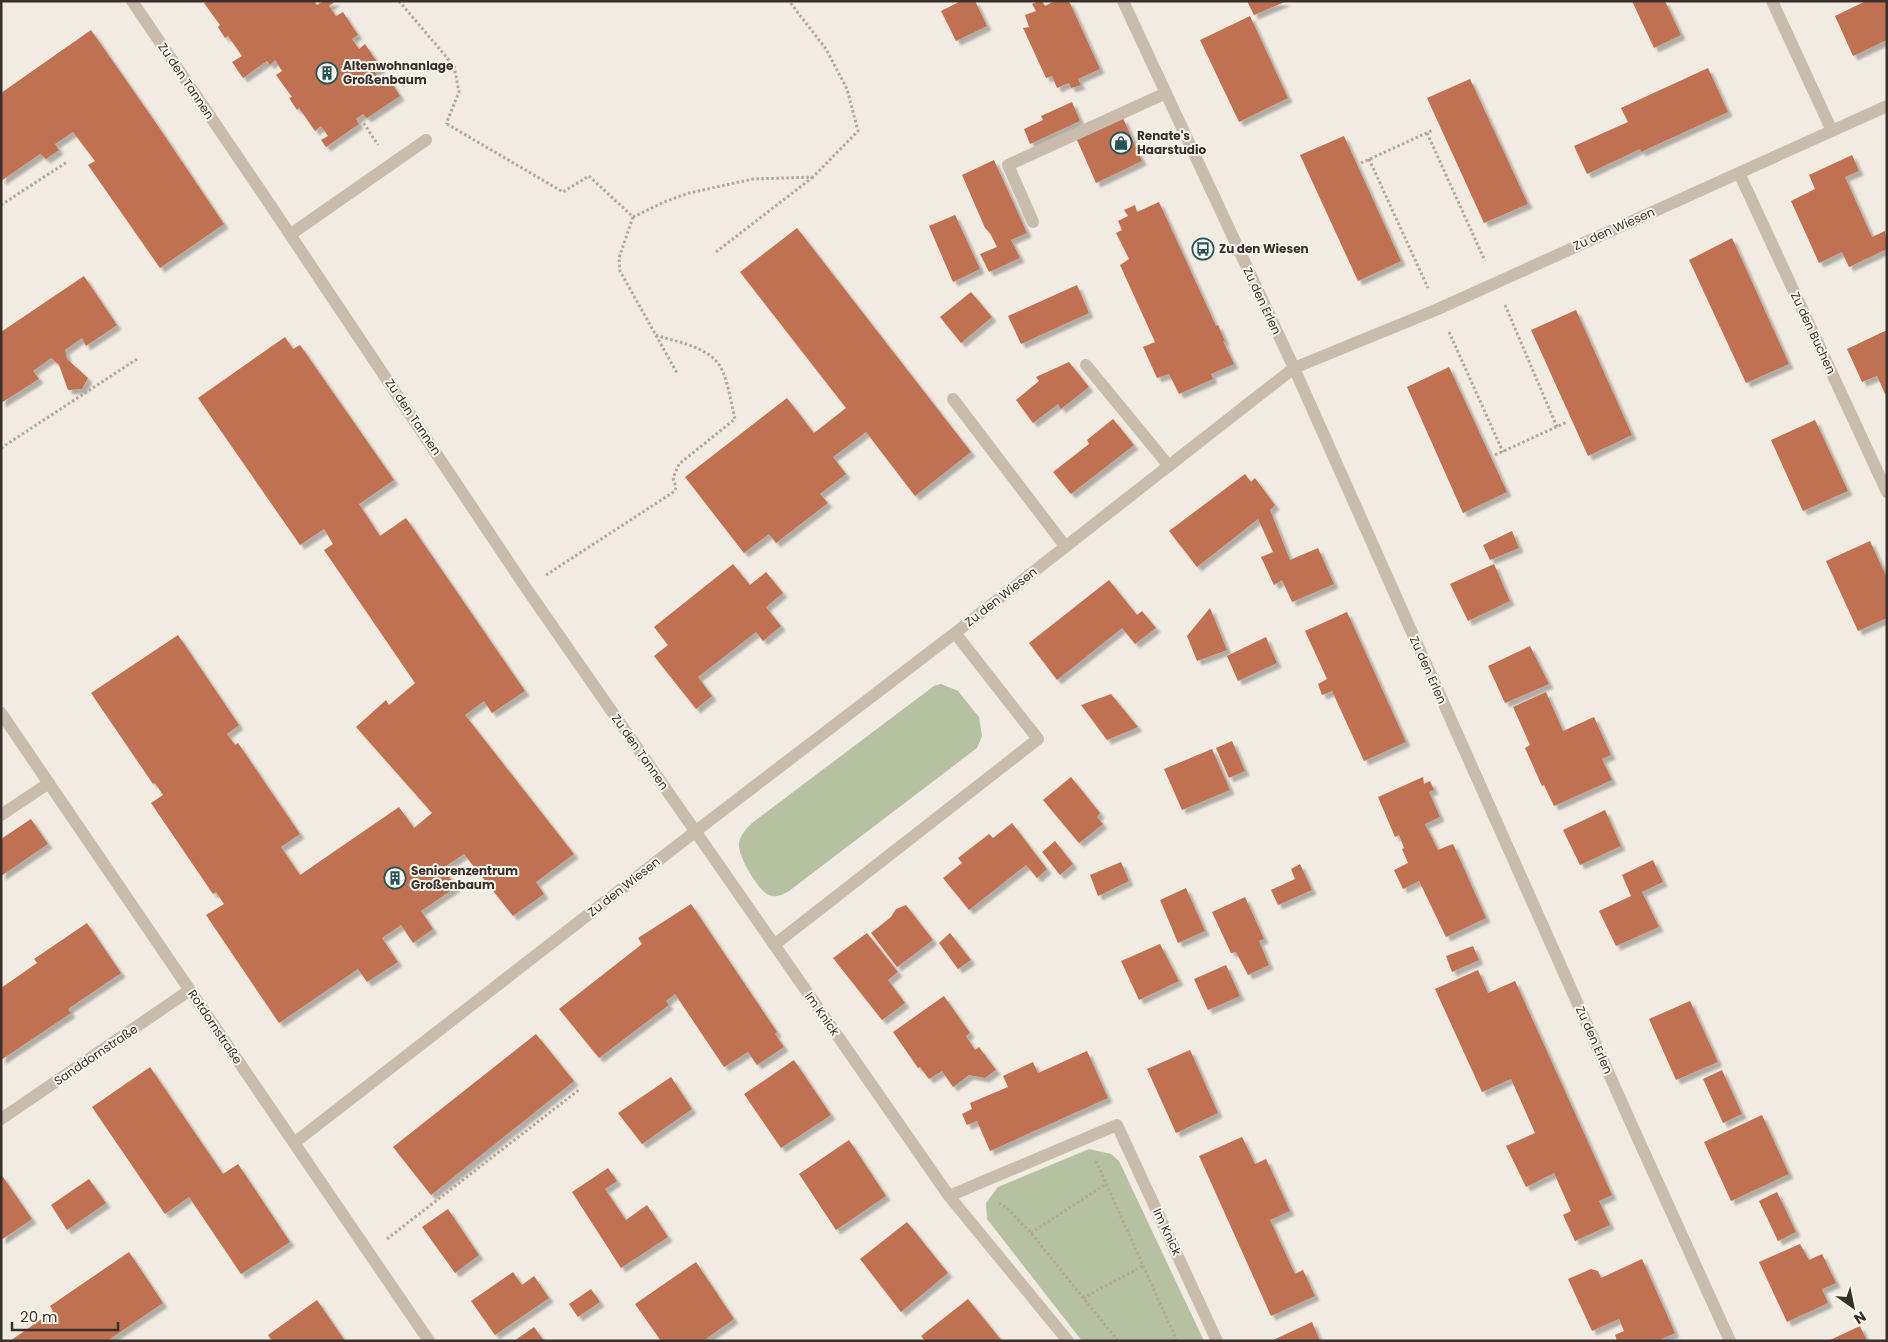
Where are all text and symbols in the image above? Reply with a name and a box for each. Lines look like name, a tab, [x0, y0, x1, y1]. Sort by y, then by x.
street label: Zu den Tannen	[155, 39, 218, 122]
place label: Altenwohnanlage Großenbaum	[343, 57, 454, 88]
building icon: Altenwohnanlage Großenbaum	[315, 61, 339, 85]
place label: Renate's Haarstudio	[1137, 127, 1207, 158]
shop icon: Renate's Haarstudio	[1109, 131, 1133, 155]
street label: Zu den Wiesen	[1570, 203, 1657, 254]
bus stop icon: Zu den Wiesen	[1191, 237, 1215, 261]
place label: Zu den Wiesen	[1219, 240, 1309, 257]
street label: Zu den Erlen	[1239, 264, 1285, 337]
street label: Zu den Buchen	[1787, 289, 1840, 377]
street label: Zu den Tannen	[382, 375, 445, 458]
street label: Zu den Wiesen	[961, 563, 1040, 630]
street label: Zu den Erlen	[1406, 633, 1451, 706]
street label: Zu den Tannen	[608, 710, 673, 793]
street label: Zu den Wiesen	[584, 853, 663, 920]
place label: Seniorenzentrum Großenbaum	[411, 862, 518, 893]
building icon: Seniorenzentrum Großenbaum	[383, 866, 407, 890]
street label: Rotdornstraße	[184, 986, 247, 1067]
street label: Im Knick	[801, 988, 844, 1040]
street label: Zu den Erlen	[1572, 1003, 1617, 1076]
street label: Sanddornstraße	[50, 1020, 141, 1089]
street label: Im Knick	[1149, 1206, 1186, 1259]
north arrow	[1828, 1282, 1878, 1332]
scale bar	[12, 1300, 119, 1332]
text: 20 m	[20, 1306, 58, 1327]
text: N	[1850, 1307, 1870, 1329]

